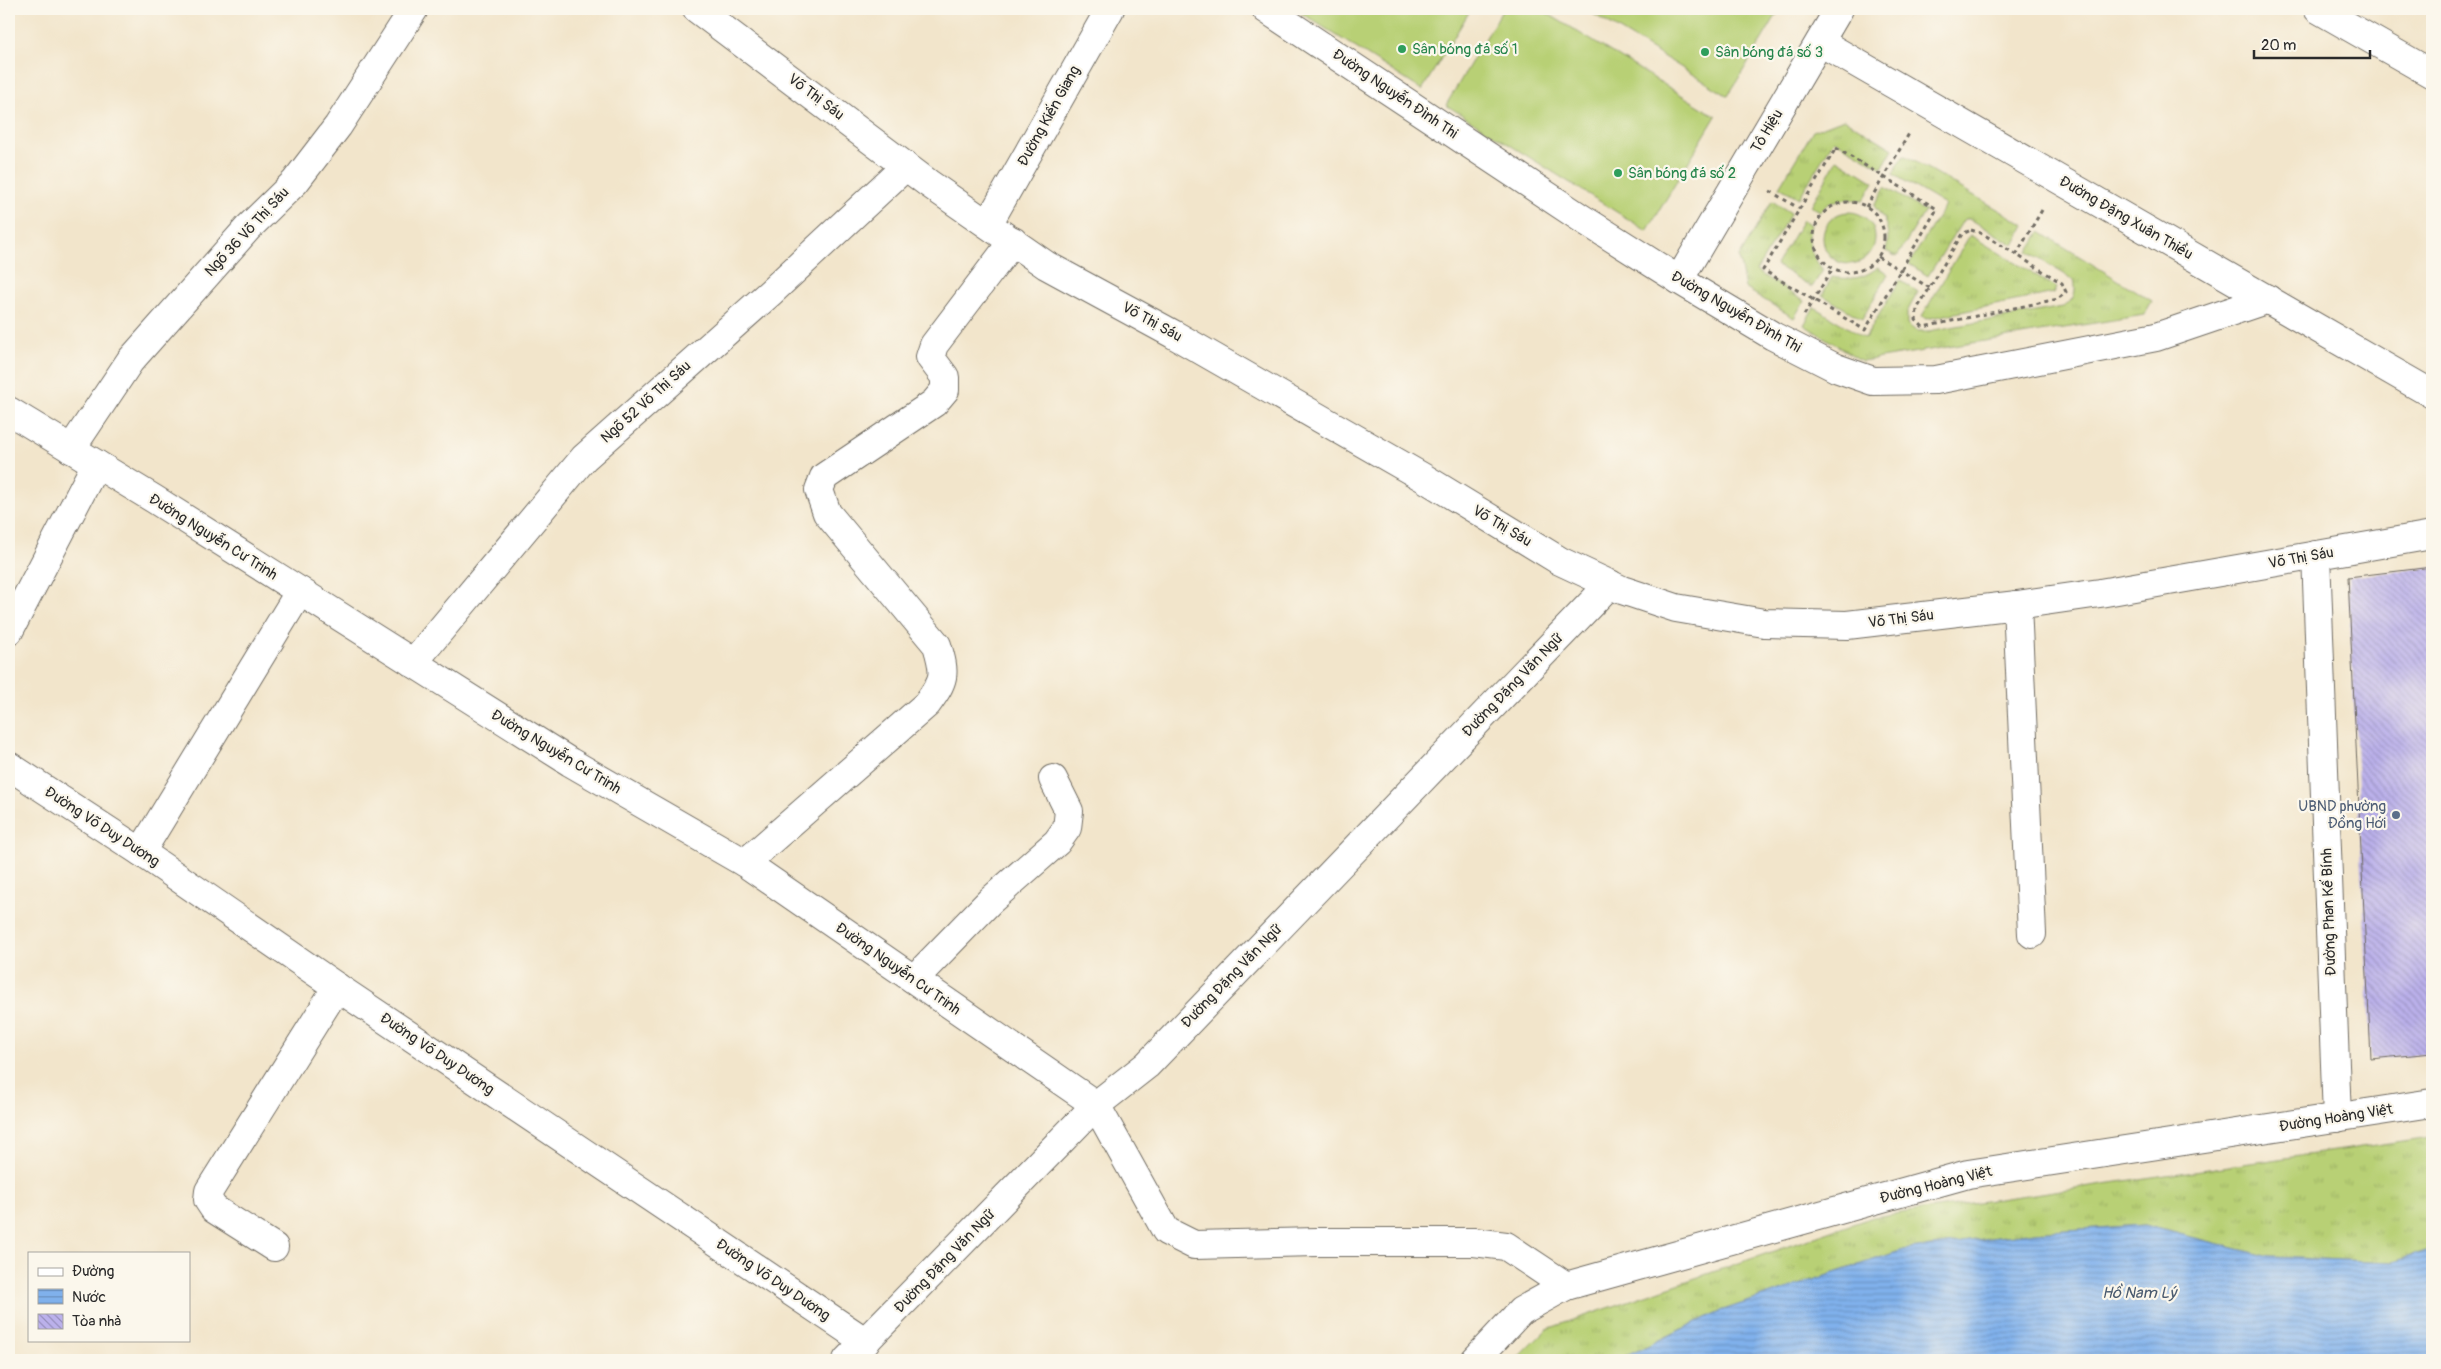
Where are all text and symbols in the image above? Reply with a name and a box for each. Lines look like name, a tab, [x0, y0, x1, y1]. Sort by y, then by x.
scale bar	[2254, 28, 2370, 60]
text: 20 m	[2261, 36, 2296, 55]
place label: Sân bóng đá số 1	[1412, 40, 1518, 59]
marker: Sân bóng đá số 1	[1396, 43, 1408, 55]
place label: Sân bóng đá số 3	[1715, 43, 1823, 62]
street label: Đường Nguyễn Đình Thi	[1329, 45, 1462, 143]
marker: Sân bóng đá số 3	[1699, 46, 1711, 58]
street label: Đường Kiến Giang	[1013, 62, 1085, 170]
street label: Võ Thị Sáu	[784, 70, 848, 124]
street label: Tô Hiệu	[1747, 106, 1787, 156]
place label: Sân bóng đá số 2	[1628, 164, 1736, 183]
marker: Sân bóng đá số 2	[1612, 167, 1624, 179]
street label: Đường Đặng Xuân Thiều	[2056, 172, 2196, 264]
street label: Ngõ 36 Võ Thị Sáu	[201, 183, 293, 281]
street label: Đường Nguyễn Đình Thi	[1667, 267, 1805, 357]
street label: Võ Thị Sáu	[1119, 298, 1185, 346]
street label: Ngõ 52 Võ Thị Sáu	[597, 357, 695, 447]
street label: Đường Nguyễn Cư Trinh	[145, 490, 281, 584]
street label: Võ Thị Sáu	[1469, 501, 1535, 551]
street label: Võ Thị Sáu	[2267, 543, 2335, 573]
street label: Võ Thị Sáu	[1867, 606, 1935, 632]
street label: Đường Đặng Văn Ngữ	[1458, 629, 1568, 741]
street label: Đường Nguyễn Cư Trinh	[487, 706, 625, 798]
street label: Đường Võ Duy Dương	[41, 783, 163, 871]
place label: UBND phường Đồng Hới	[2298, 797, 2386, 833]
marker: UBND phường Đồng Hới	[2390, 809, 2402, 821]
street label: Đường Phan Kế Bính	[2317, 848, 2341, 976]
street label: Đường Nguyễn Cư Trinh	[832, 919, 964, 1019]
street label: Đường Đặng Văn Ngữ	[1177, 920, 1287, 1032]
street label: Đường Võ Duy Dương	[376, 1009, 498, 1099]
street label: Đường Hoàng Việt	[2278, 1099, 2395, 1136]
street label: Đường Hoàng Việt	[1878, 1162, 1995, 1208]
street label: Đường Đặng Văn Ngữ	[890, 1205, 1000, 1317]
street label: Đường Võ Duy Dương	[712, 1235, 834, 1325]
legend	[28, 1252, 190, 1342]
text: Đường	[72, 1262, 114, 1281]
water label: Hồ Nam Lý	[2102, 1283, 2178, 1303]
text: Nước	[72, 1288, 106, 1307]
text: Tòa nhà	[72, 1312, 121, 1331]

